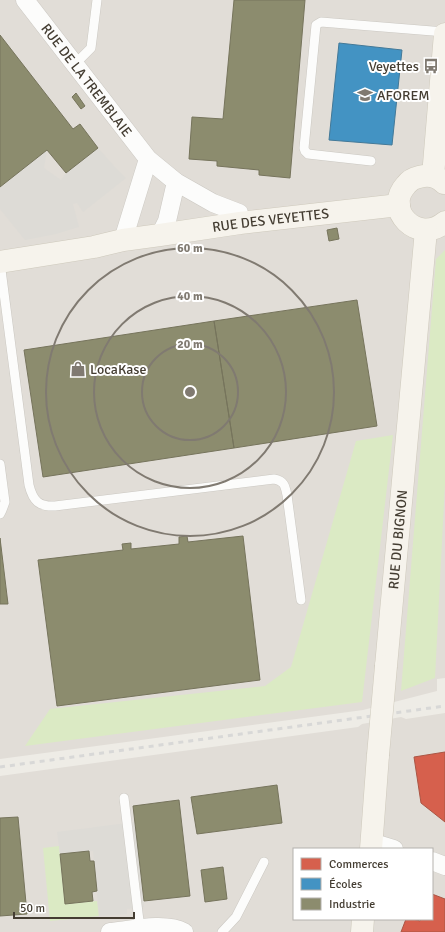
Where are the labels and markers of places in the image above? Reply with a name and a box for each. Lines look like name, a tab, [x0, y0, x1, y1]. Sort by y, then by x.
bus stop icon: Veyettes	[422, 57, 440, 75]
place label: Veyettes	[369, 58, 419, 75]
school or university icon: AFOREM	[356, 86, 374, 104]
place label: AFOREM	[377, 87, 430, 104]
shop icon: LocaKase	[69, 360, 87, 378]
place label: LocaKase	[90, 361, 147, 378]
centre of rings	[183, 385, 197, 399]

